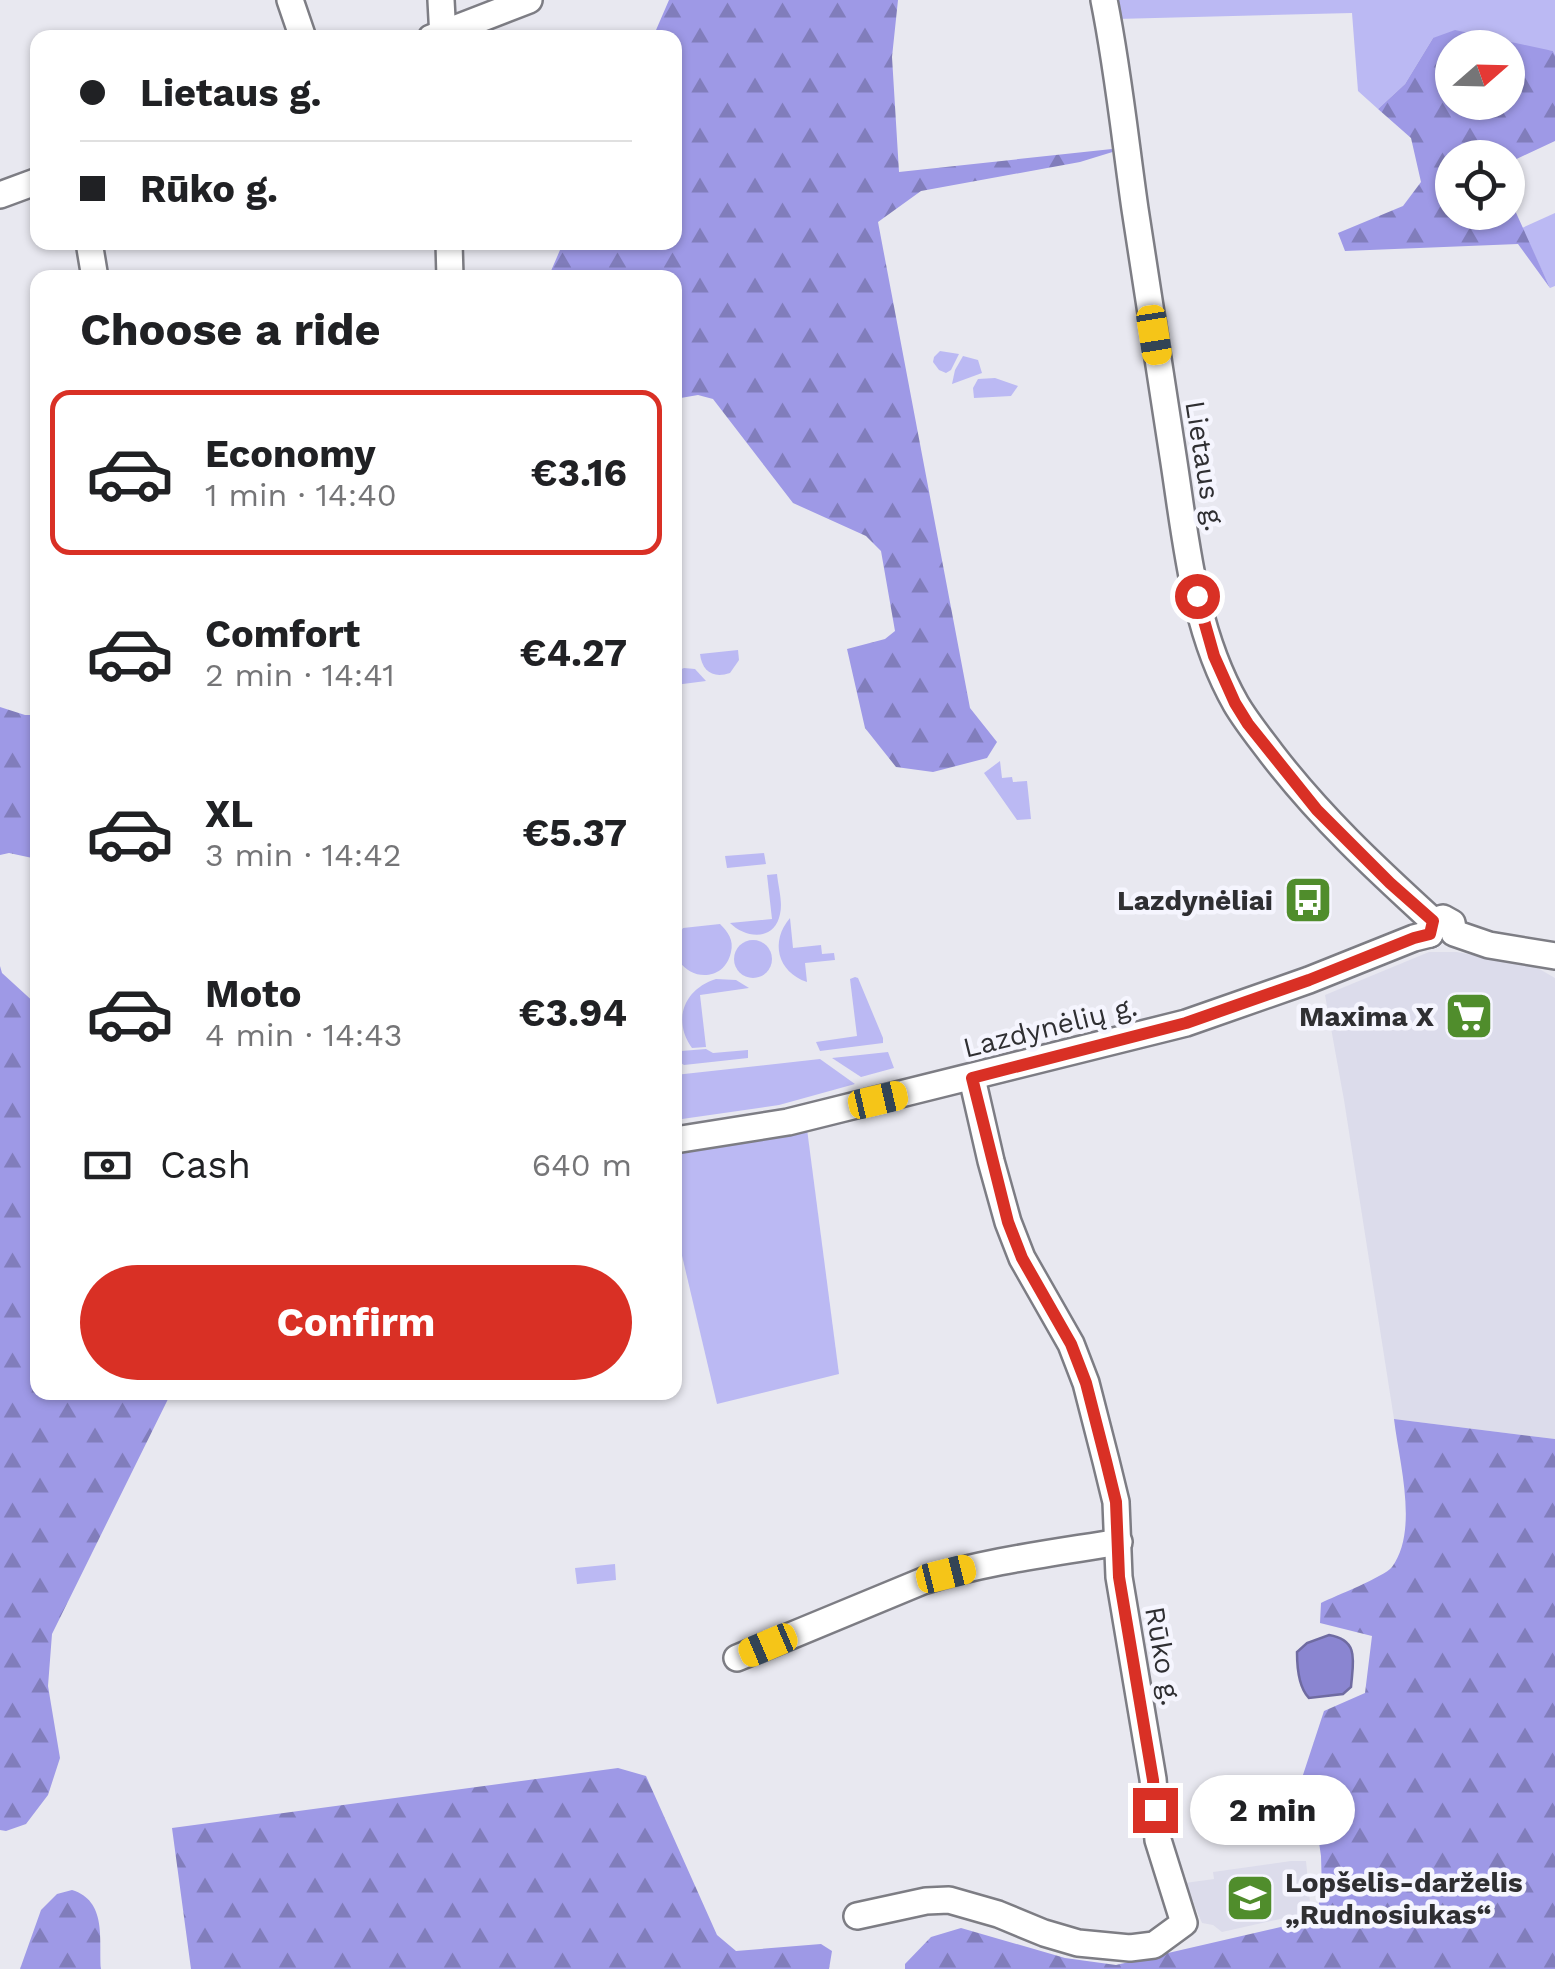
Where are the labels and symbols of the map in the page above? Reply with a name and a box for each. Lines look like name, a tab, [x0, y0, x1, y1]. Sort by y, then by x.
north arrow	[1435, 30, 1525, 120]
car	[1134, 303, 1174, 367]
street label: Lietaus g.	[1178, 399, 1232, 533]
route start	[1175, 574, 1220, 619]
bus stop icon: Lazdynėliai	[1282, 874, 1334, 926]
place label: Lazdynėliai	[1117, 884, 1273, 917]
street label: Lazdynėlių g.	[960, 989, 1140, 1065]
supermarket icon: Maxima X	[1443, 990, 1495, 1042]
place label: Maxima X	[1299, 1000, 1434, 1033]
car	[845, 1079, 911, 1121]
car	[913, 1552, 979, 1596]
street label: Rūko g.	[1138, 1604, 1188, 1708]
car	[735, 1619, 801, 1671]
callout: 2 min	[1190, 1775, 1355, 1845]
route end	[1133, 1788, 1178, 1833]
place label: Lopšelis-darželis „Rudnosiukas“	[1285, 1866, 1523, 1931]
school or university icon: Lopšelis-darželis „Rudnosiukas“	[1224, 1872, 1276, 1924]

